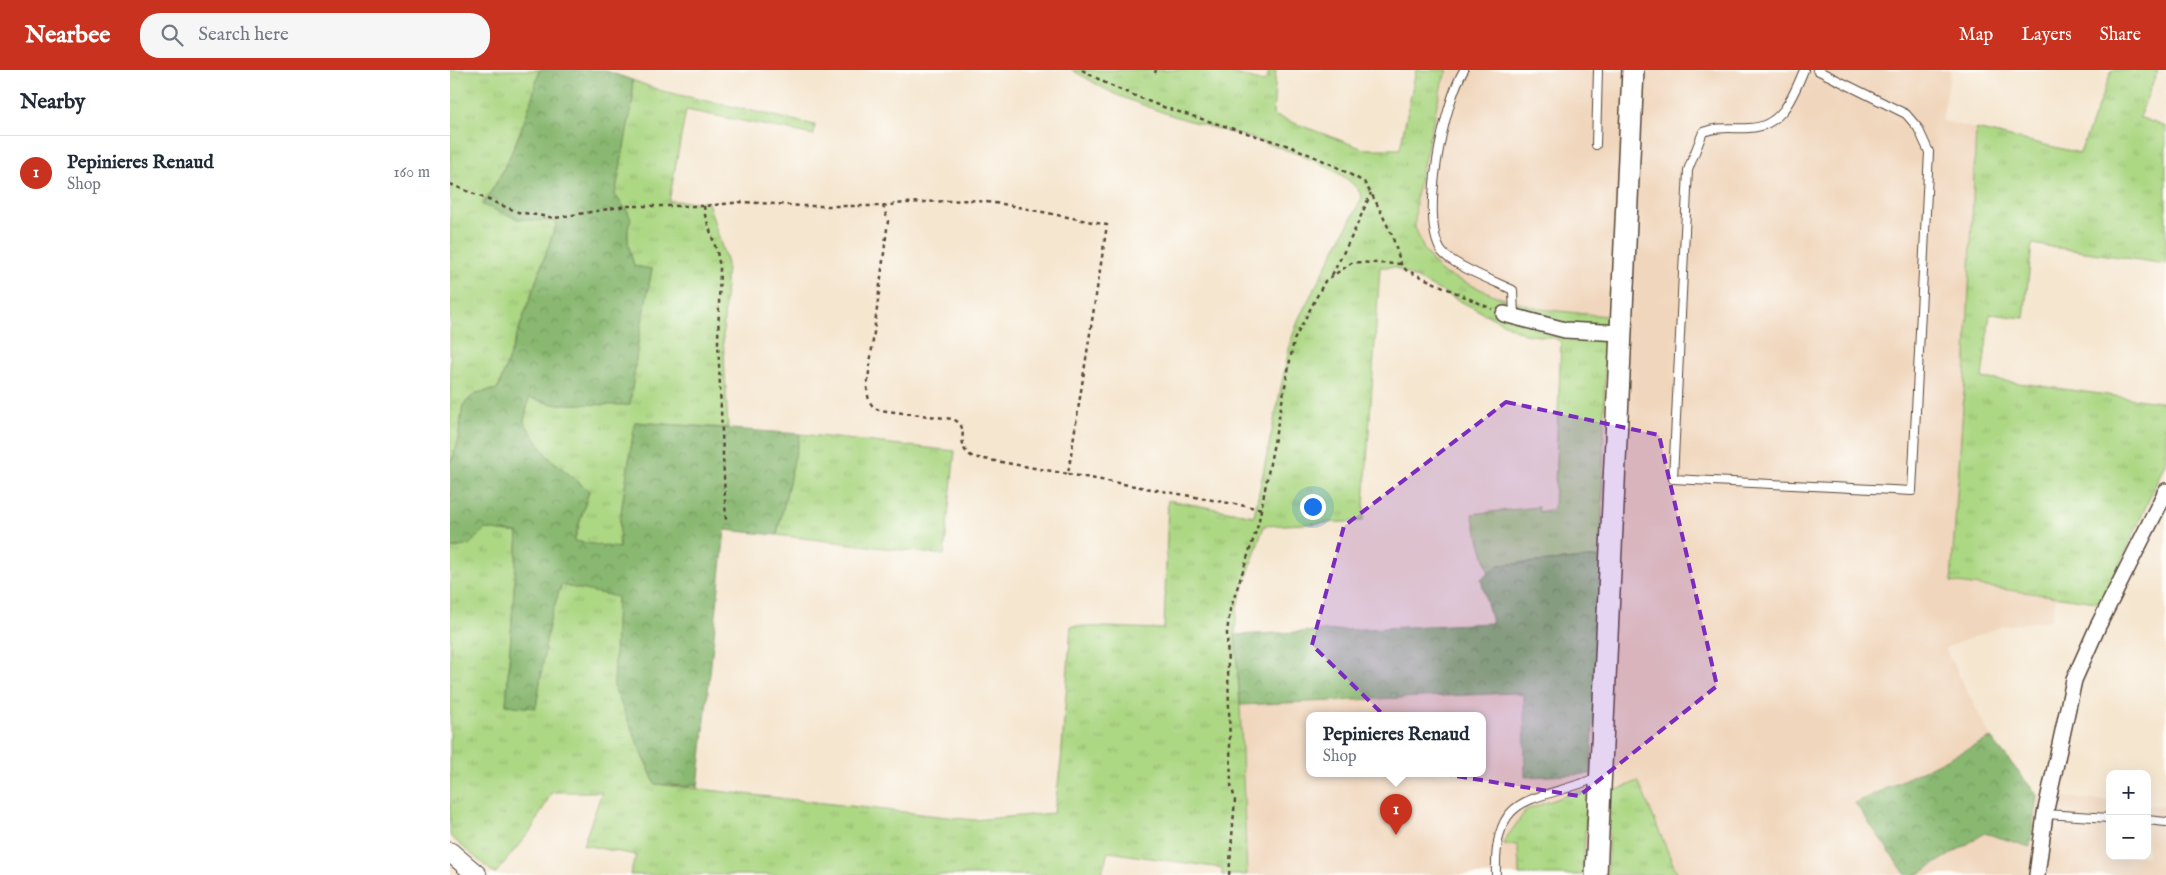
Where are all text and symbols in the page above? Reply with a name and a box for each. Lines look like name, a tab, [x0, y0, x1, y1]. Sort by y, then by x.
search box	[140, 13, 490, 58]
text: Nearbee	[25, 20, 110, 51]
icon: search	[158, 21, 186, 49]
text: Search here	[198, 23, 289, 47]
text: Map	[1959, 24, 1993, 47]
text: Layers	[2021, 24, 2072, 47]
text: Share	[2100, 24, 2141, 47]
text: Nearby	[20, 89, 85, 116]
text: Pepinieres Renaud	[67, 151, 214, 175]
text: 1	[33, 163, 39, 183]
text: 160 m	[394, 163, 430, 183]
text: Shop	[67, 175, 101, 195]
your location	[1300, 494, 1326, 520]
popup	[1306, 712, 1486, 777]
text: Pepinieres Renaud	[1323, 723, 1469, 747]
text: Shop	[1323, 747, 1357, 767]
map controls	[2106, 770, 2151, 860]
button: +	[2106, 770, 2151, 815]
pin: 1	[1380, 794, 1412, 835]
button: −	[2106, 815, 2151, 860]

